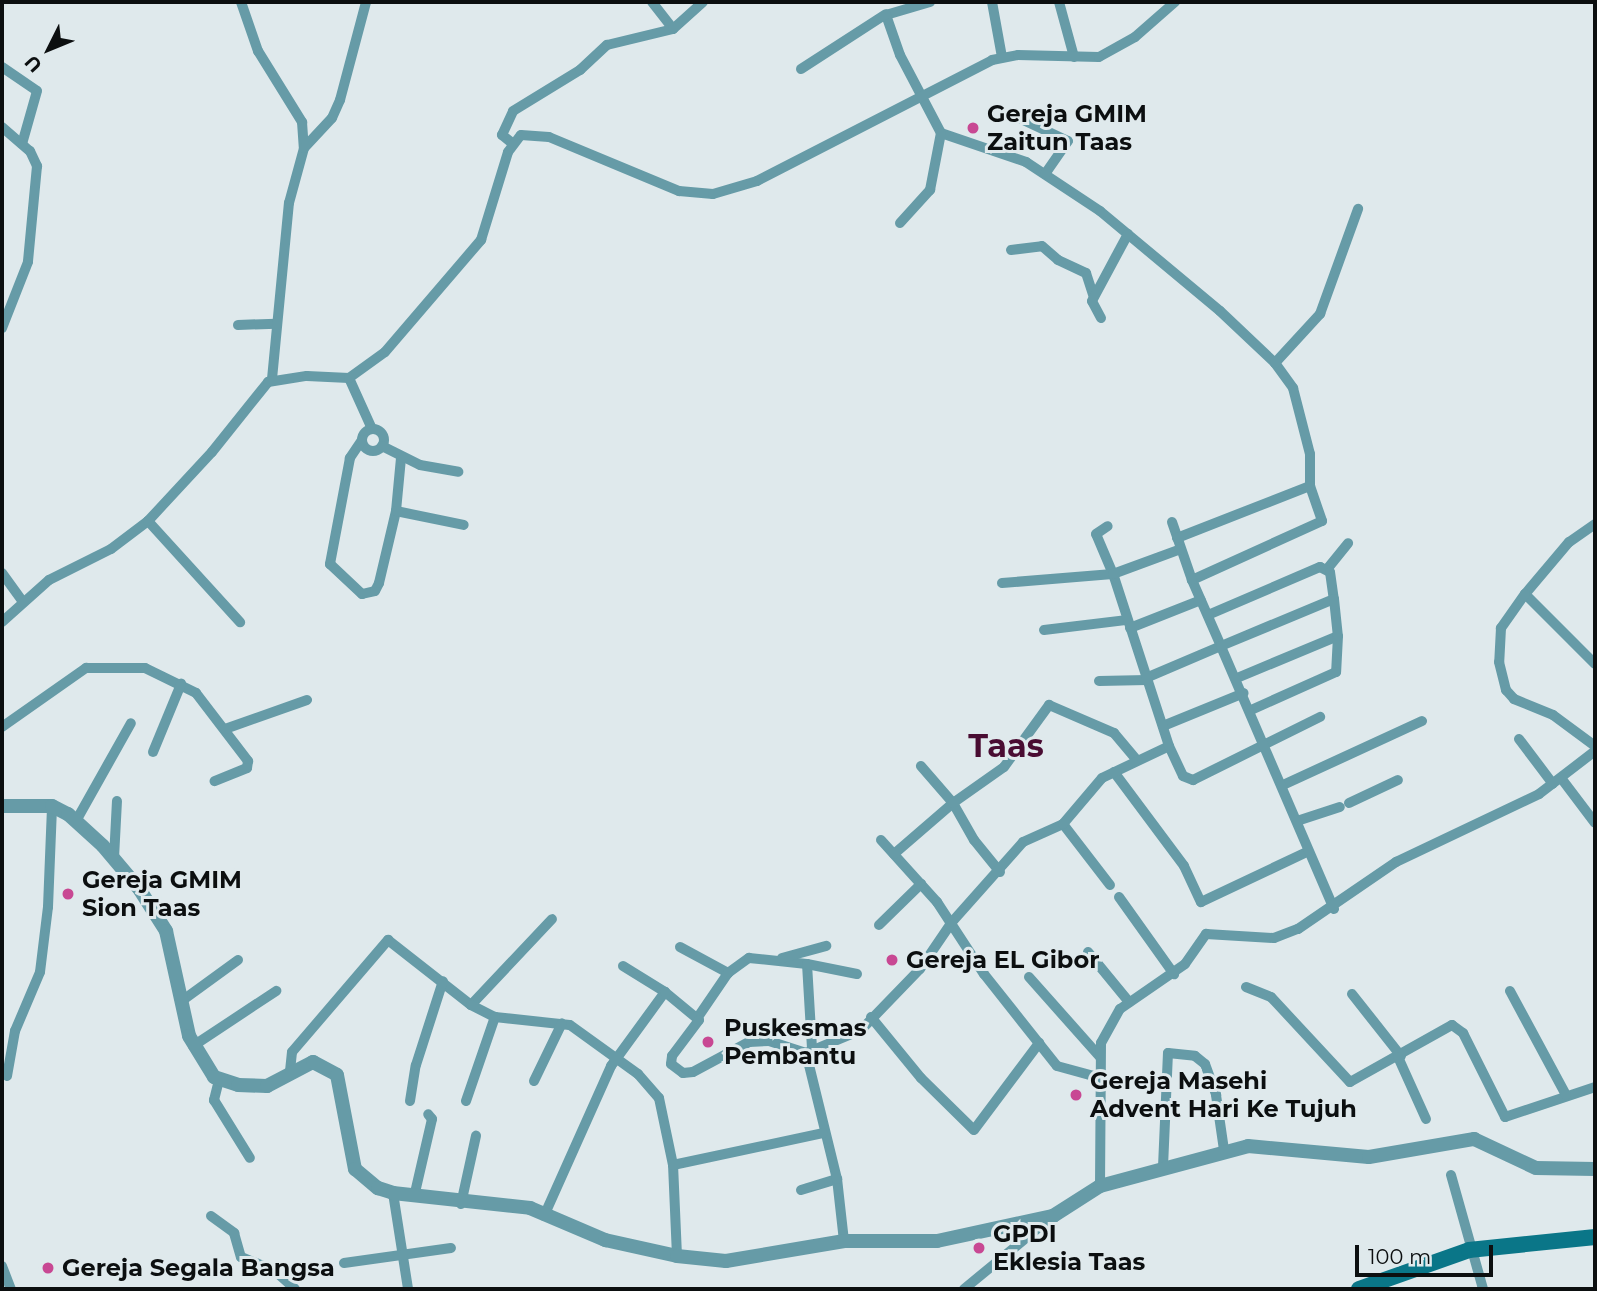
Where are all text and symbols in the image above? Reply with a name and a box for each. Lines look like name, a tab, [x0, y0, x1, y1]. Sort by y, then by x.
north arrow	[14, 14, 84, 84]
text: U	[20, 50, 47, 77]
place label: Gereja GMIM Zaitun Taas	[987, 100, 1147, 156]
marker: Gereja GMIM Zaitun Taas	[965, 120, 981, 136]
district label: Taas	[968, 727, 1044, 765]
place label: Gereja GMIM Sion Taas	[82, 866, 242, 922]
marker: Gereja GMIM Sion Taas	[60, 886, 76, 902]
place label: Gereja EL Gibor	[906, 946, 1099, 974]
marker: Gereja EL Gibor	[884, 952, 900, 968]
place label: Puskesmas Pembantu	[724, 1014, 867, 1070]
marker: Puskesmas Pembantu	[698, 1032, 718, 1052]
place label: Gereja Masehi Advent Hari Ke Tujuh	[1090, 1067, 1357, 1123]
marker: Gereja Masehi Advent Hari Ke Tujuh	[1068, 1087, 1084, 1103]
place label: GPDI Eklesia Taas	[993, 1220, 1145, 1276]
scale bar	[1359, 1232, 1497, 1276]
marker: GPDI Eklesia Taas	[971, 1240, 987, 1256]
text: 100 m	[1368, 1244, 1431, 1269]
place label: Gereja Segala Bangsa	[62, 1254, 335, 1282]
marker: Gereja Segala Bangsa	[40, 1260, 56, 1276]

